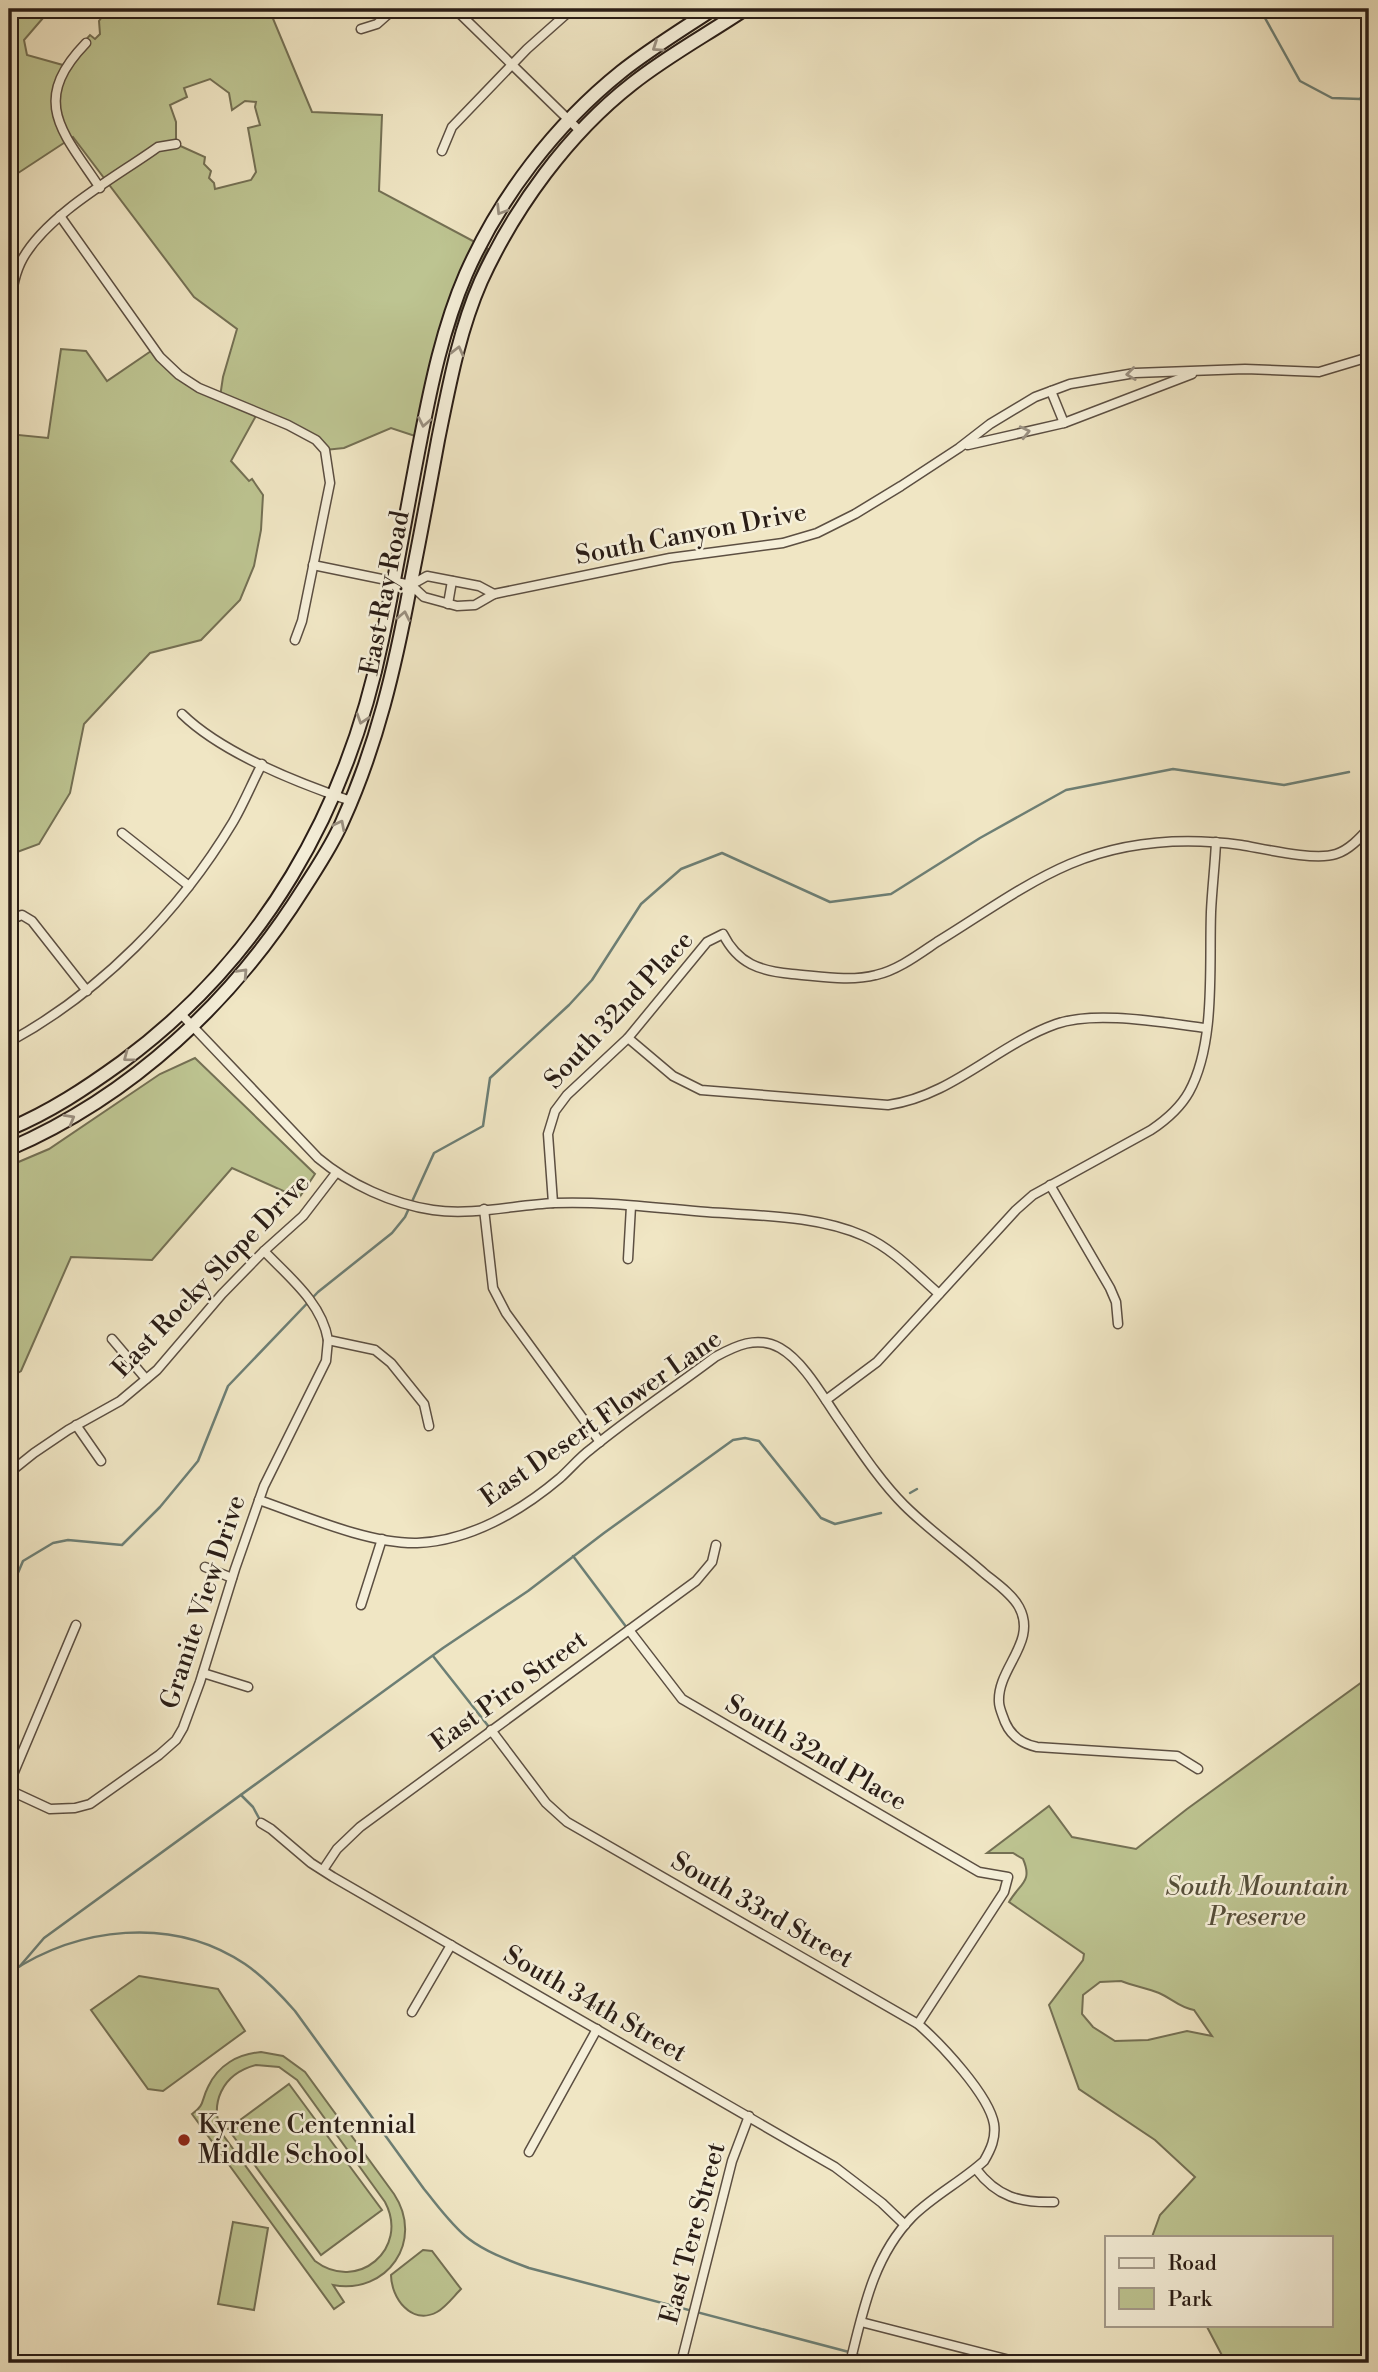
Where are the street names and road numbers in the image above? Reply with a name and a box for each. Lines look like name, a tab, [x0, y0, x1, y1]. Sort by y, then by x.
street label: South Canyon Drive	[573, 496, 809, 572]
street label: East Ray Road	[353, 508, 417, 678]
street label: South 32nd Place	[538, 924, 700, 1096]
street label: East Rocky Slope Drive	[105, 1167, 317, 1385]
street label: East Desert Flower Lane	[474, 1323, 728, 1513]
street label: Granite View Drive	[153, 1491, 253, 1713]
street label: East Piro Street	[425, 1624, 593, 1758]
street label: South 32nd Place	[719, 1688, 913, 1818]
street label: South 33rd Street	[665, 1845, 859, 1975]
street label: South 34th Street	[498, 1939, 692, 2069]
street label: East Tere Street	[653, 2139, 733, 2327]

